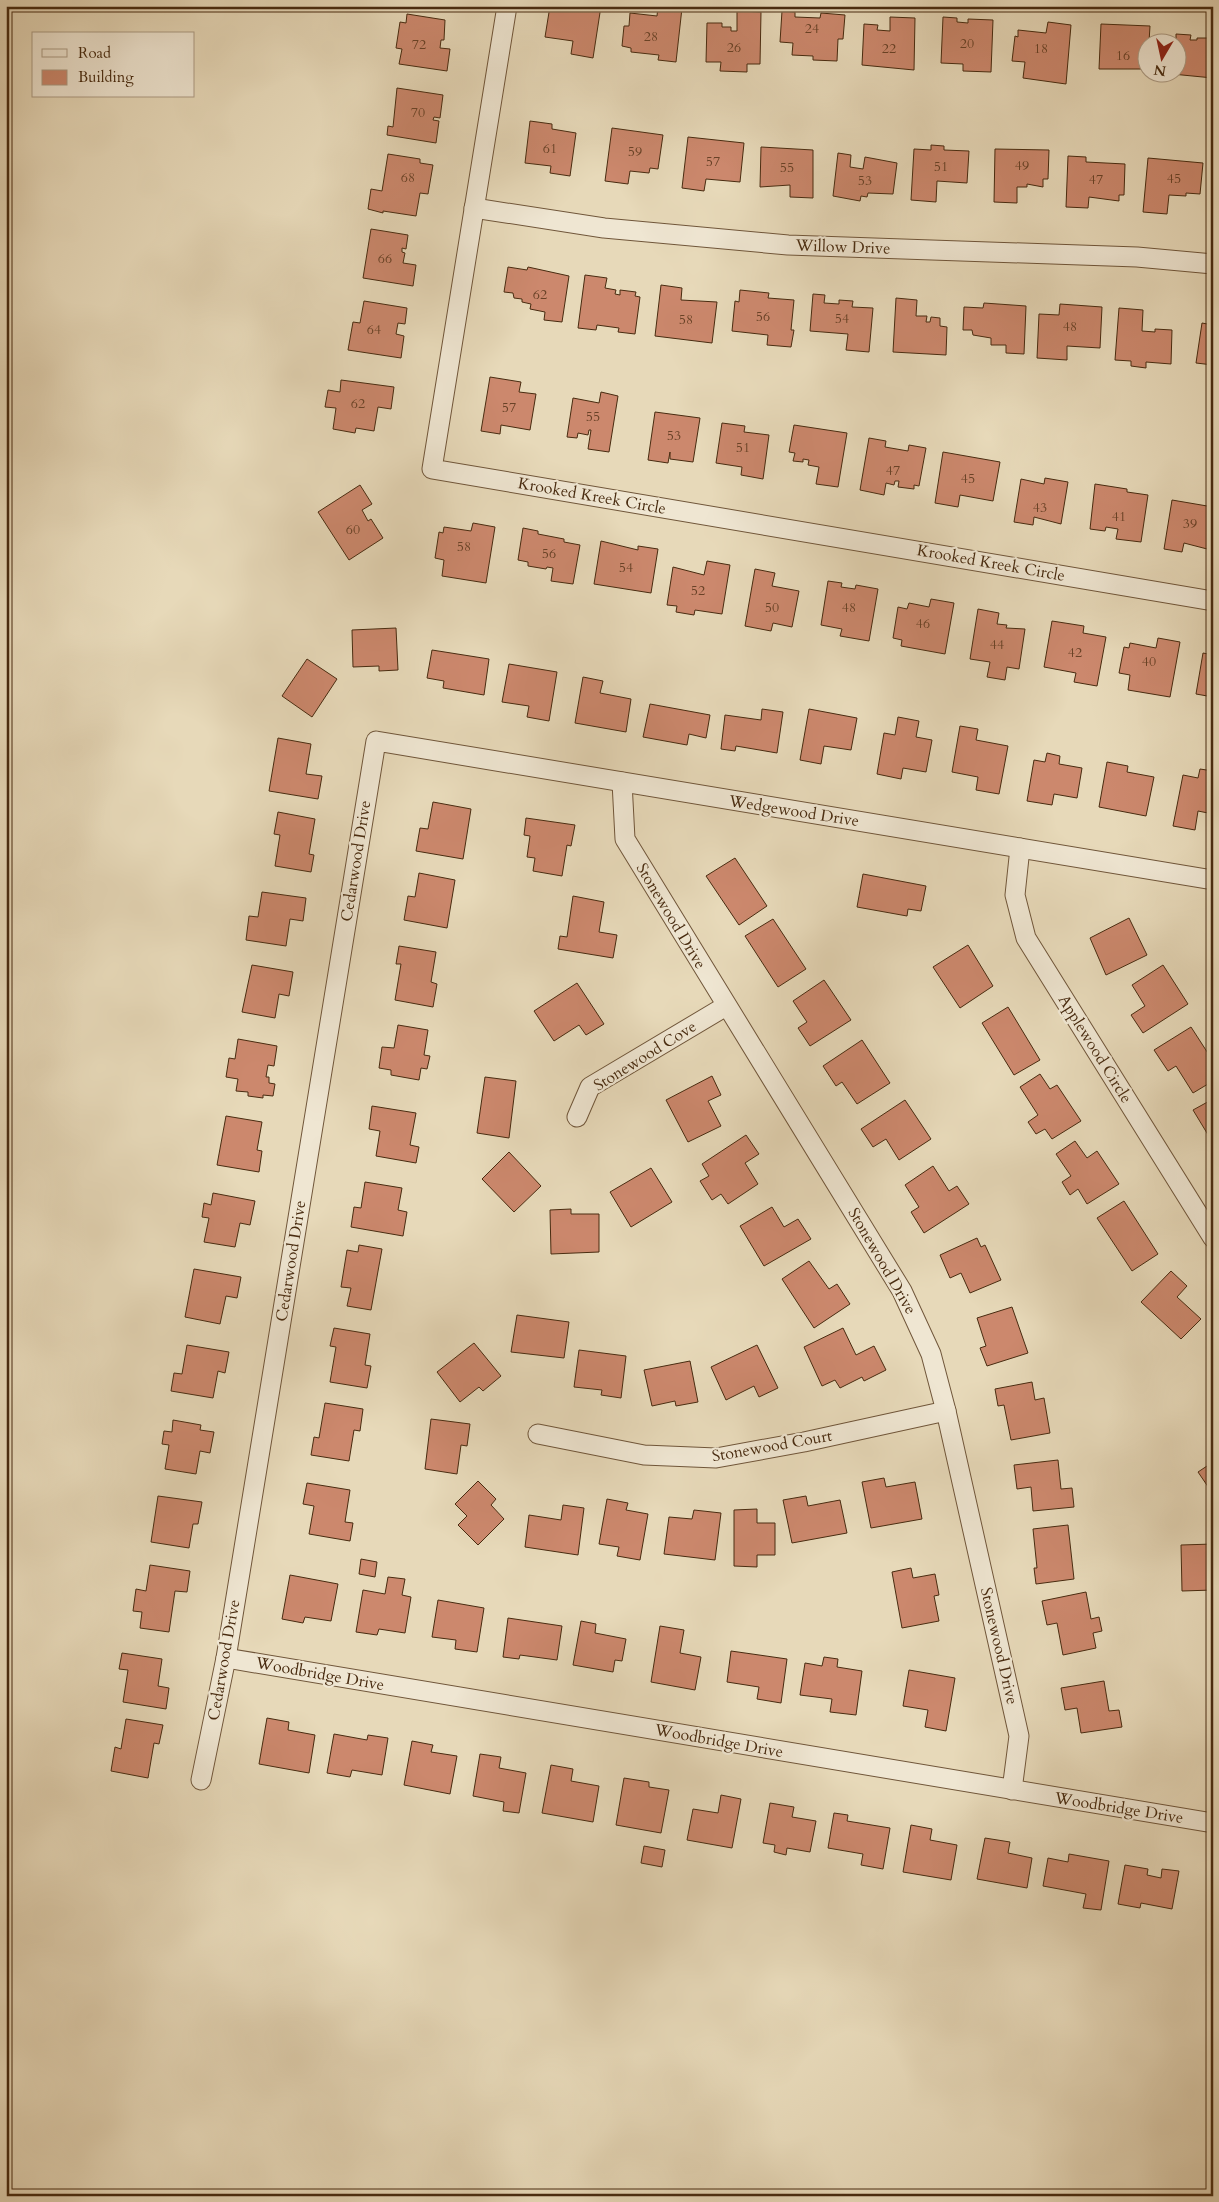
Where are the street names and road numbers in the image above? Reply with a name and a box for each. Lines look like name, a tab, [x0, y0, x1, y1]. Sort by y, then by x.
street label: Willow Drive	[794, 234, 891, 260]
street label: Krooked Kreek Circle	[516, 472, 668, 520]
street label: Krooked Kreek Circle	[915, 539, 1067, 587]
street label: Wedgewood Drive	[726, 790, 861, 832]
street label: Cedarwood Drive	[336, 799, 376, 923]
street label: Stonewood Drive	[631, 859, 711, 973]
street label: Applewood Circle	[1053, 991, 1137, 1107]
street label: Stonewood Cove	[589, 1016, 701, 1096]
street label: Cedarwood Drive	[271, 1199, 311, 1323]
street label: Stonewood Drive	[843, 1204, 921, 1318]
street label: Stonewood Court	[710, 1425, 834, 1467]
street label: Stonewood Drive	[975, 1585, 1023, 1707]
street label: Cedarwood Drive	[203, 1598, 245, 1722]
street label: Woodbridge Drive	[253, 1652, 386, 1696]
street label: Woodbridge Drive	[652, 1719, 785, 1763]
street label: Woodbridge Drive	[1052, 1787, 1185, 1829]

